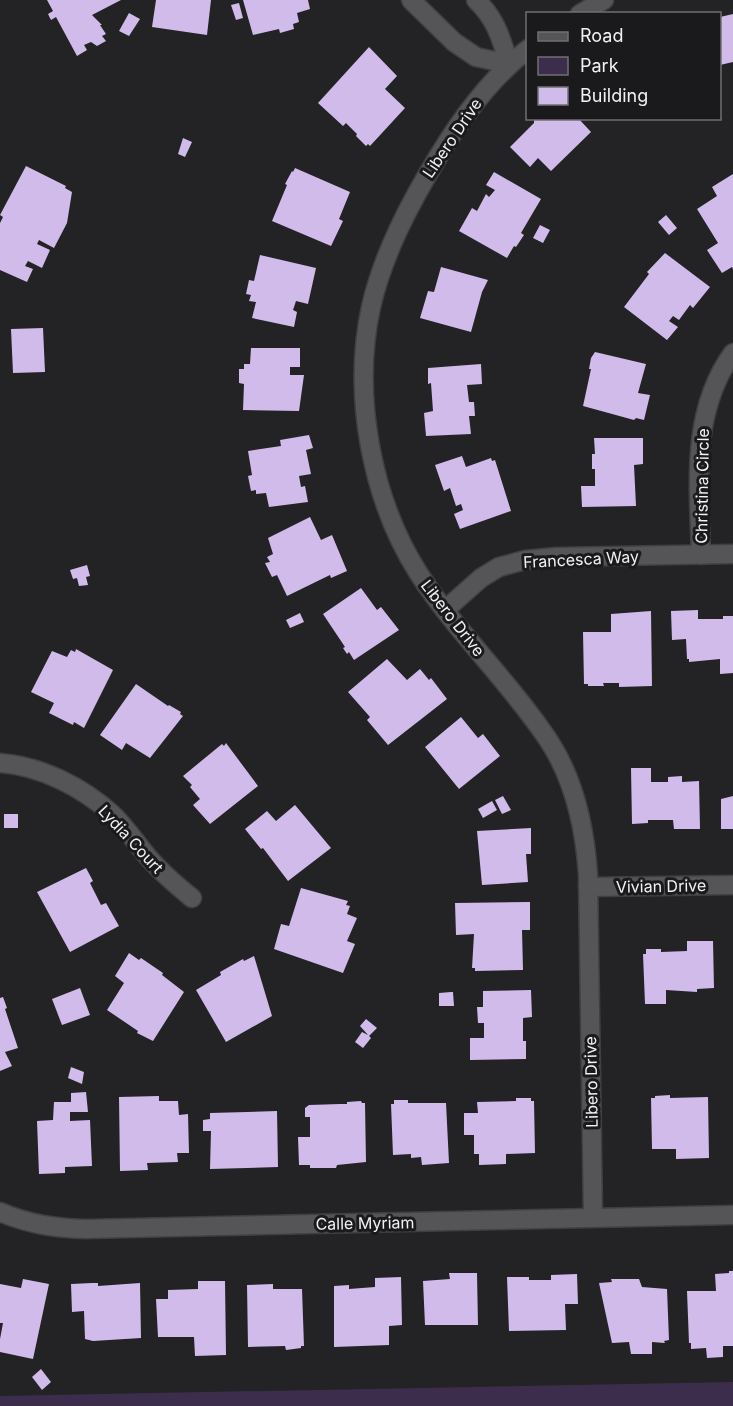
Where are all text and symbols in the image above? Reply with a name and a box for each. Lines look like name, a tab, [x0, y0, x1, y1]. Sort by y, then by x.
legend	[526, 12, 721, 120]
text: Road	[580, 25, 623, 46]
text: Park	[580, 55, 619, 76]
text: Building	[580, 85, 648, 106]
street label: Libero Drive	[418, 94, 486, 182]
street label: Christina Circle	[691, 428, 713, 544]
street label: Francesca Way	[523, 546, 639, 572]
street label: Libero Drive	[417, 576, 489, 660]
street label: Lydia Court	[94, 801, 168, 877]
street label: Vivian Drive	[616, 875, 706, 897]
street label: Libero Drive	[580, 1036, 602, 1128]
street label: Calle Myriam	[315, 1212, 415, 1234]

